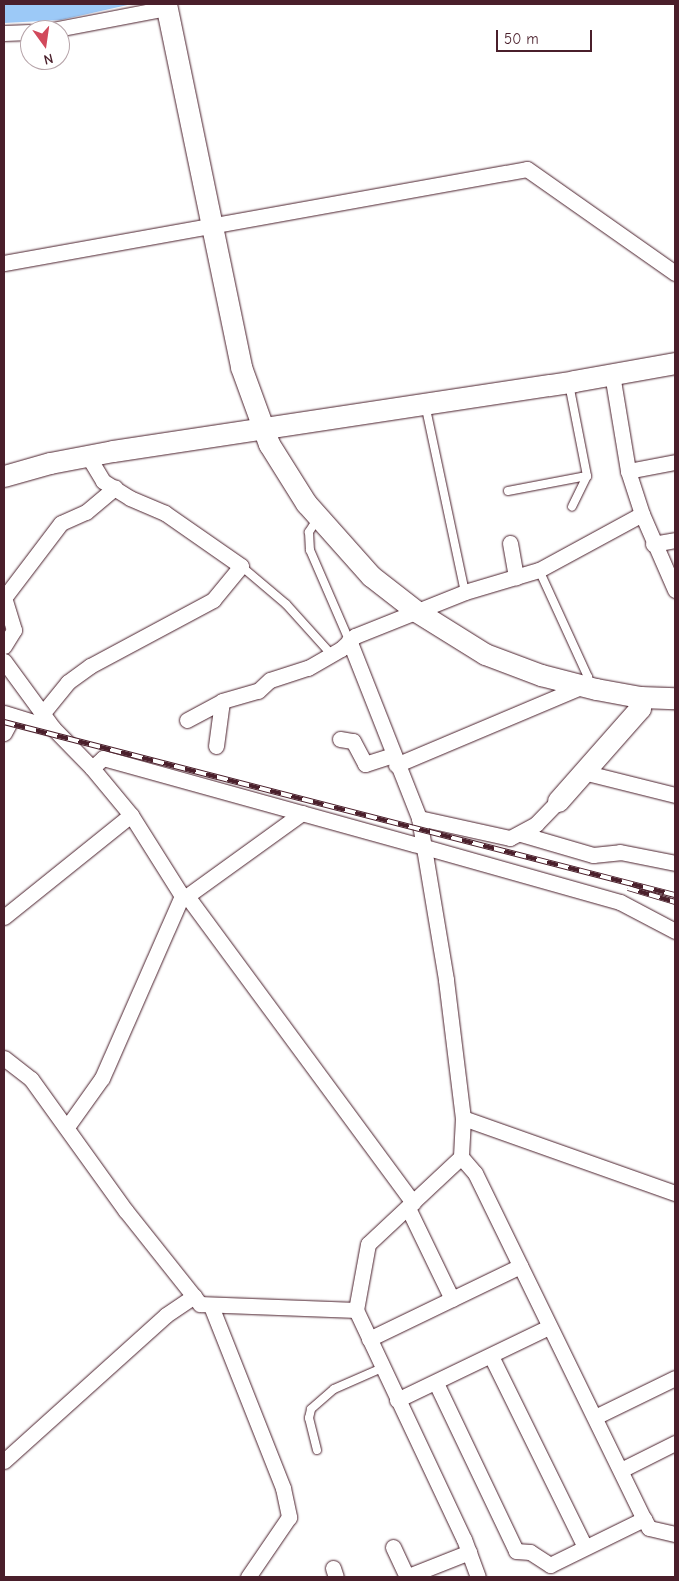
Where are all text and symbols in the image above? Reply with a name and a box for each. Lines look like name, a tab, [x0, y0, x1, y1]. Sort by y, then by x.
north arrow	[20, 20, 70, 70]
scale bar	[499, 20, 595, 52]
text: 50 m	[504, 30, 539, 48]
text: N	[42, 50, 55, 68]

